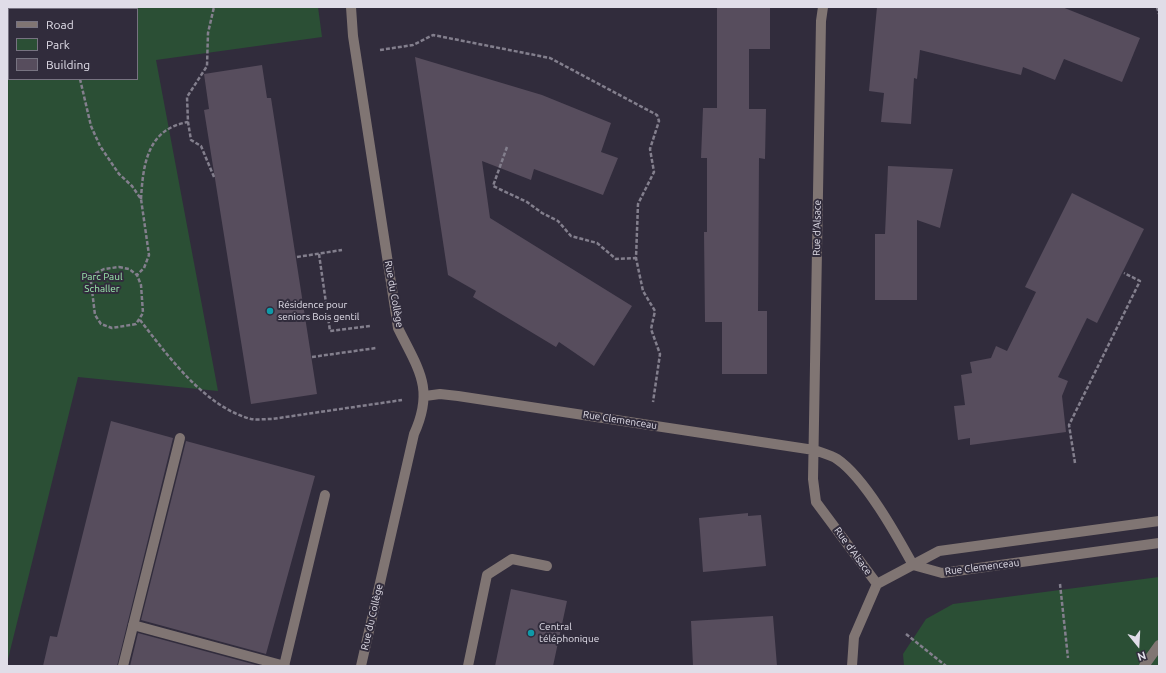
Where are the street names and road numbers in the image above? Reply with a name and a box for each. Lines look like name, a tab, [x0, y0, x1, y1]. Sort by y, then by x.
street label: Rue d'Alsace	[811, 200, 823, 256]
street label: Rue du Collège	[382, 260, 406, 328]
street label: Rue Clemenceau	[582, 408, 658, 432]
street label: Rue d'Alsace	[832, 525, 874, 577]
street label: Rue Clemenceau	[944, 556, 1020, 578]
street label: Rue du Collège	[359, 583, 385, 651]

